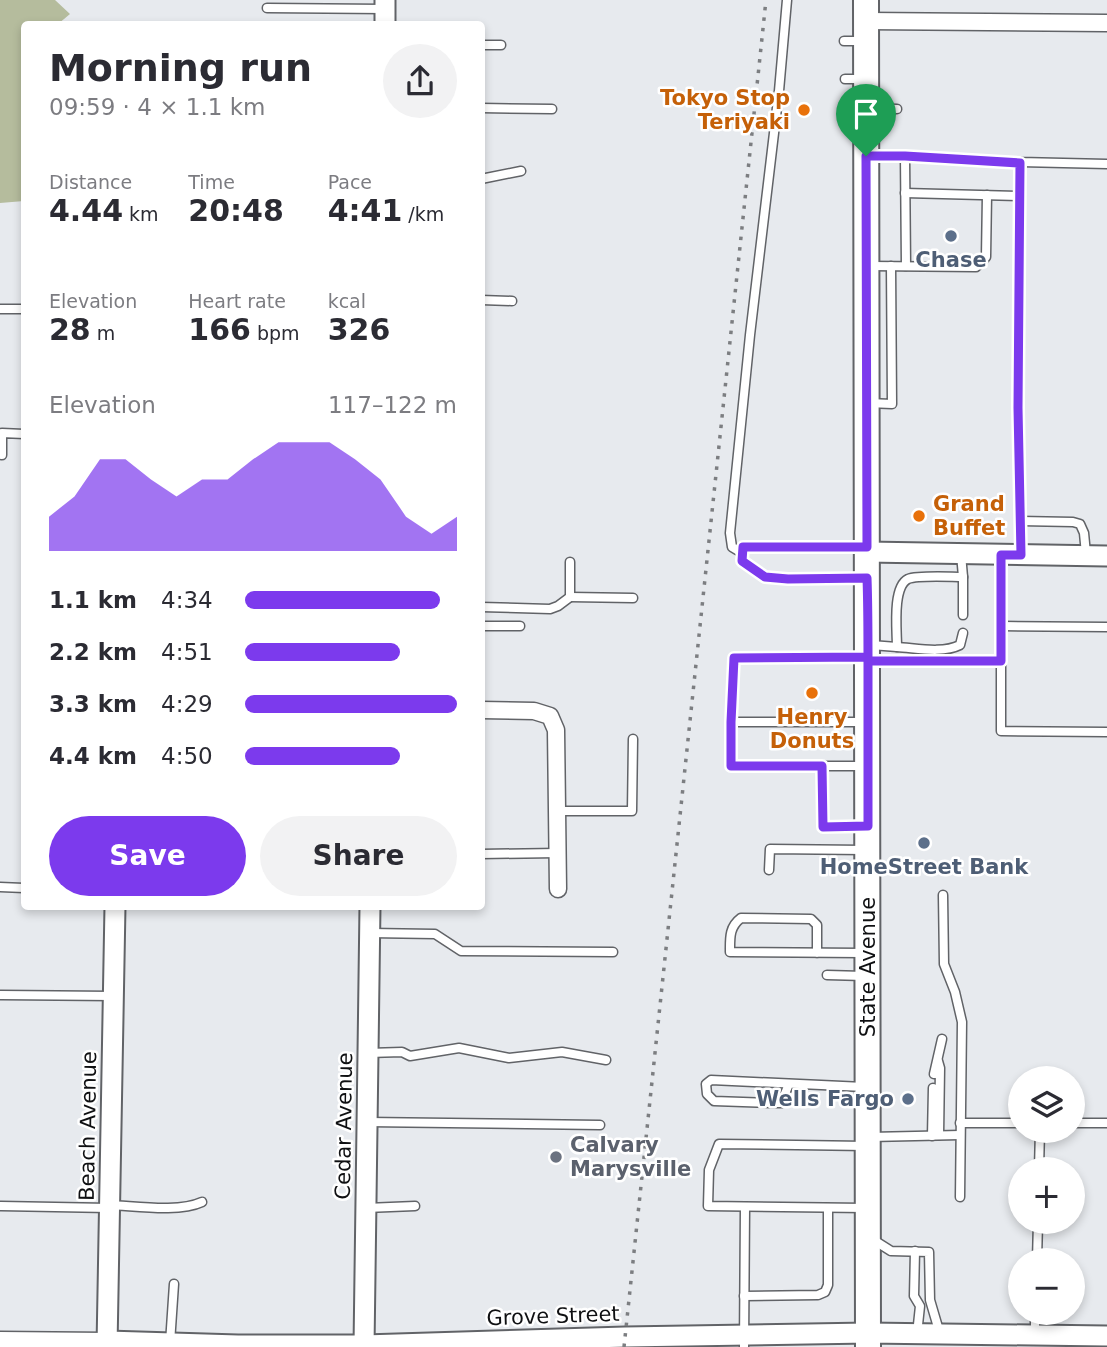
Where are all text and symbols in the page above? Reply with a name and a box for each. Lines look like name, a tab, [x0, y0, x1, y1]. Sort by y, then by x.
button: share	[383, 44, 457, 118]
text: Morning run	[49, 46, 312, 90]
pin	[836, 84, 896, 156]
place label: Tokyo Stop Teriyaki	[660, 86, 790, 134]
text: 09:59 · 4 × 1.1 km	[49, 94, 265, 120]
icon: arrive	[847, 95, 885, 133]
marker: Tokyo Stop Teriyaki	[796, 102, 812, 118]
text: Distance	[49, 171, 132, 193]
text: Time	[188, 171, 235, 193]
text: Pace	[328, 171, 372, 193]
text: 4.44	[49, 193, 123, 228]
text: 20:48	[188, 193, 284, 228]
text: 4:41	[328, 193, 402, 228]
text: km	[123, 203, 159, 225]
text: /km	[402, 203, 444, 225]
marker: Chase	[943, 228, 959, 244]
place label: Chase	[915, 248, 987, 272]
text: Elevation	[49, 290, 137, 312]
text: Heart rate	[188, 290, 286, 312]
text: kcal	[328, 290, 366, 312]
text: 28	[49, 312, 91, 347]
text: 166	[188, 312, 251, 347]
text: 326	[328, 312, 390, 347]
text: m	[91, 322, 115, 344]
text: bpm	[251, 322, 300, 344]
text: Elevation	[49, 392, 156, 418]
text: 117–122 m	[328, 392, 457, 418]
place label: Grand Buffet	[933, 492, 1005, 540]
marker: Grand Buffet	[911, 508, 927, 524]
text: 1.1 km	[49, 587, 137, 613]
text: 4:34	[161, 587, 213, 613]
text: 2.2 km	[49, 639, 137, 665]
text: 4:51	[161, 639, 213, 665]
marker: Henry Donuts	[804, 685, 820, 701]
text: 3.3 km	[49, 691, 137, 717]
text: 4:29	[161, 691, 213, 717]
place label: Henry Donuts	[770, 705, 854, 753]
text: 4.4 km	[49, 743, 137, 769]
text: 4:50	[161, 743, 213, 769]
button: Save	[49, 816, 246, 896]
button: Share	[260, 816, 457, 896]
marker: HomeStreet Bank	[916, 835, 932, 851]
place label: HomeStreet Bank	[820, 855, 1029, 879]
street label: State Avenue	[856, 897, 880, 1037]
street label: Beach Avenue	[75, 1051, 101, 1201]
street label: Cedar Avenue	[331, 1052, 357, 1200]
map controls	[1008, 1066, 1085, 1325]
button: layers	[1008, 1066, 1085, 1143]
place label: Wells Fargo	[756, 1087, 894, 1111]
marker: Wells Fargo	[900, 1091, 916, 1107]
place label: Calvary Marysville	[570, 1133, 691, 1181]
marker: Calvary Marysville	[548, 1149, 564, 1165]
button: +	[1008, 1157, 1085, 1234]
button: −	[1008, 1248, 1085, 1325]
street label: Grove Street	[486, 1302, 620, 1330]

